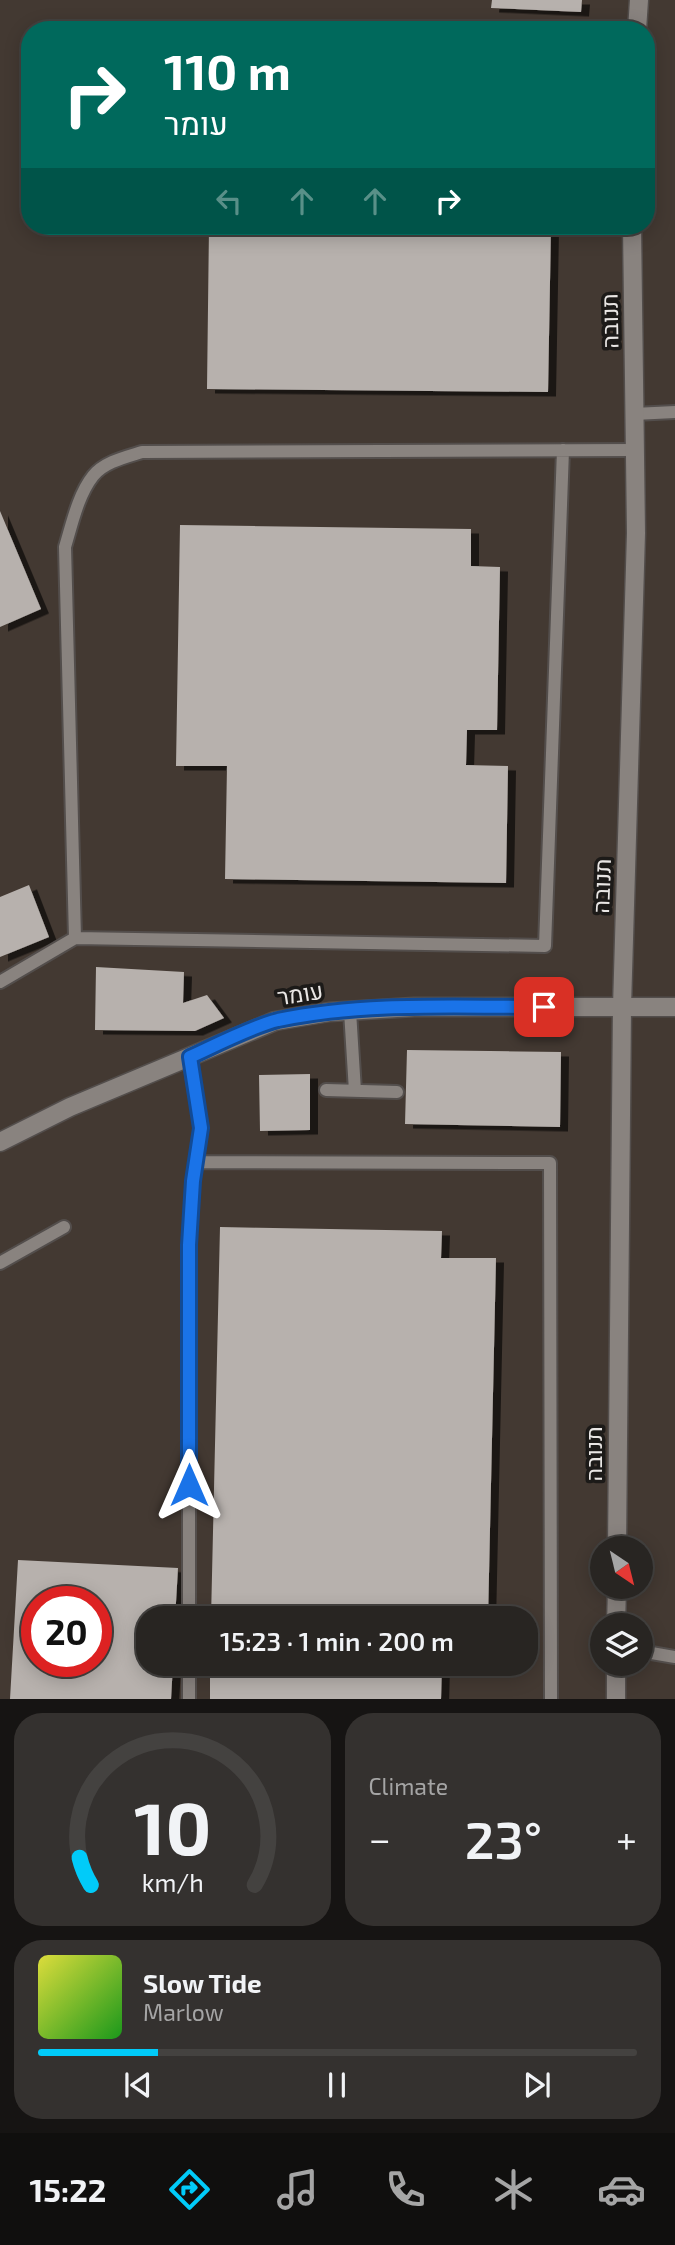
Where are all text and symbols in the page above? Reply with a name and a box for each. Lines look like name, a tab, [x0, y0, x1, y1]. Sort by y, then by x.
text: 110 m	[164, 41, 291, 100]
icon: right	[49, 49, 140, 140]
text: עומר	[164, 103, 228, 141]
icon: left	[210, 182, 248, 220]
icon: ahead	[283, 182, 321, 220]
icon: ahead	[356, 182, 394, 220]
icon: right	[429, 182, 467, 220]
street label: תנובה	[595, 293, 623, 349]
street label: תנובה	[586, 858, 616, 914]
street label: עומר	[275, 976, 325, 1010]
pin	[514, 977, 574, 1037]
icon: arrive	[525, 988, 563, 1026]
street label: תנובה	[579, 1426, 607, 1482]
position arrow	[152, 1448, 226, 1522]
north arrow	[590, 1536, 653, 1600]
map controls	[590, 1536, 653, 1676]
speed limit sign: 20	[21, 1586, 112, 1677]
button: layers	[590, 1613, 653, 1676]
text: 15:23 · 1 min · 200 m	[220, 1625, 454, 1656]
text: Climate	[369, 1772, 448, 1800]
text: 10	[134, 1783, 211, 1871]
text: 23°	[465, 1807, 542, 1869]
text: −	[369, 1815, 391, 1861]
text: +	[616, 1815, 637, 1861]
text: km/h	[141, 1867, 203, 1897]
text: Slow Tide	[143, 1967, 262, 1998]
text: Marlow	[143, 1998, 224, 2026]
icon: previous	[119, 2066, 157, 2104]
icon: pause	[318, 2066, 356, 2104]
icon: next	[518, 2066, 556, 2104]
icon: directions	[165, 2165, 214, 2214]
icon: music	[273, 2165, 322, 2214]
icon: phone	[381, 2165, 430, 2214]
icon: climate	[489, 2165, 538, 2214]
icon: car	[597, 2165, 646, 2214]
text: 15:22	[29, 2170, 106, 2208]

